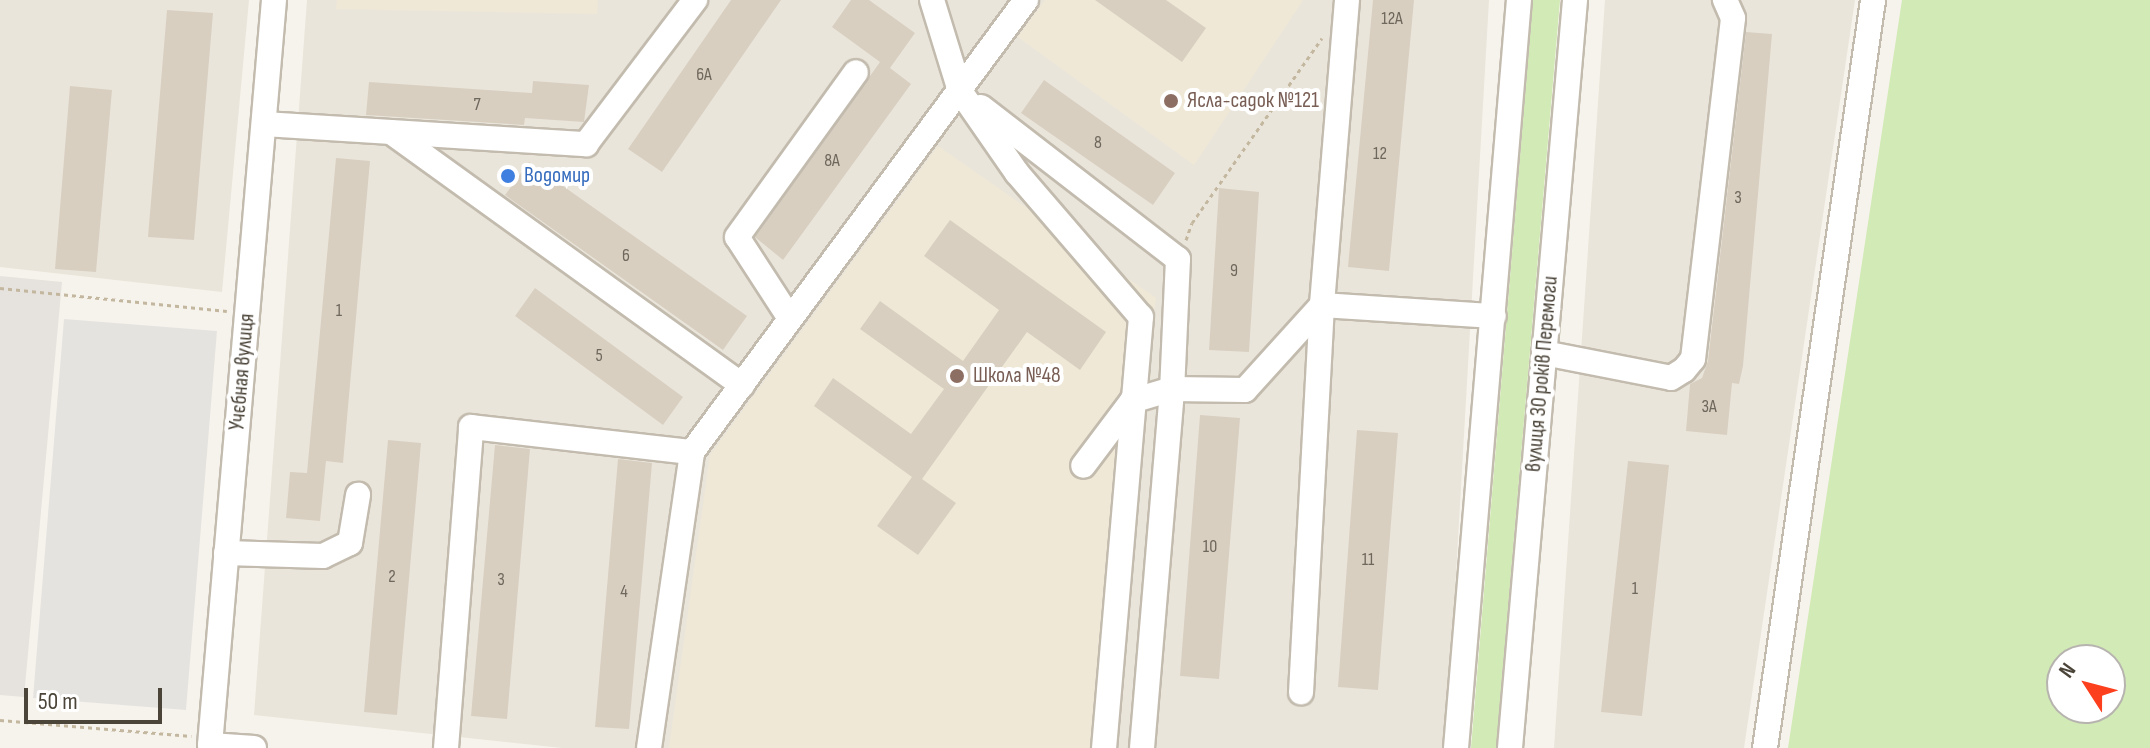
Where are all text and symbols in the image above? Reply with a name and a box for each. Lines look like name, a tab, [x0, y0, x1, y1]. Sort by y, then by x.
house number: 12А	[1381, 8, 1403, 30]
house number: 6А	[696, 64, 712, 86]
place label: Ясла-садок №121	[1187, 88, 1319, 114]
marker: Ясла-садок №121	[1162, 92, 1180, 110]
house number: 7	[473, 94, 481, 116]
house number: 8	[1094, 132, 1102, 154]
house number: 12	[1373, 143, 1387, 165]
house number: 8А	[824, 150, 840, 172]
place label: Водомир	[524, 163, 590, 189]
marker: Водомир	[499, 167, 517, 185]
house number: 3	[1734, 187, 1742, 209]
house number: 6	[622, 245, 630, 267]
house number: 9	[1230, 260, 1238, 282]
street label: вулиця 30 років Перемоги	[1520, 275, 1564, 473]
house number: 1	[336, 300, 342, 322]
street label: Учєбная вулиця	[224, 312, 260, 432]
house number: 5	[595, 345, 603, 367]
place label: Школа №48	[973, 363, 1061, 389]
marker: Школа №48	[948, 367, 966, 385]
house number: 3А	[1701, 396, 1717, 418]
house number: 10	[1203, 536, 1217, 558]
house number: 11	[1362, 549, 1374, 571]
house number: 2	[388, 566, 396, 588]
house number: 3	[497, 569, 505, 591]
house number: 1	[1632, 578, 1638, 600]
house number: 4	[620, 581, 628, 603]
north arrow	[2046, 644, 2126, 724]
text: N	[2053, 658, 2082, 683]
scale bar	[28, 672, 166, 722]
text: 50 m	[38, 687, 78, 716]

